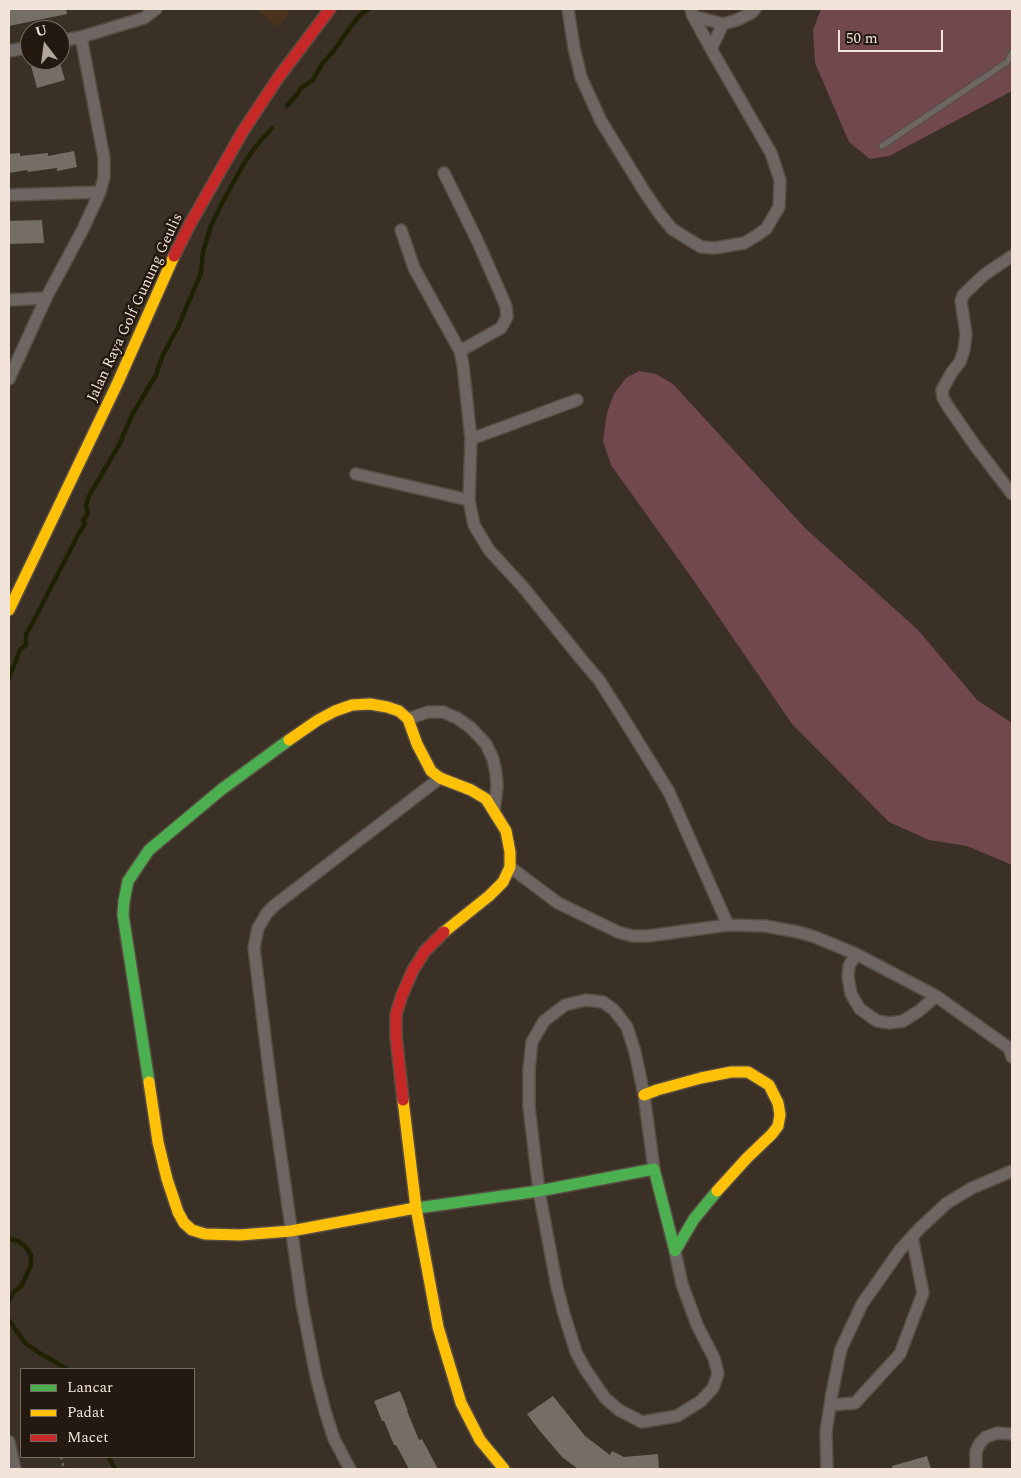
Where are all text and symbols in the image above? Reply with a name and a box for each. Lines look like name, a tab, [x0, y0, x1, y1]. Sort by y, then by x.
text: U	[33, 19, 50, 43]
north arrow	[20, 20, 70, 70]
scale bar	[841, 20, 946, 52]
text: 50 m	[846, 27, 878, 50]
street label: Jalan Raya Golf Gunung Geulis	[84, 211, 188, 405]
legend	[20, 1368, 195, 1458]
text: Lancar	[67, 1376, 113, 1399]
text: Padat	[67, 1401, 105, 1424]
text: Macet	[67, 1426, 108, 1449]

